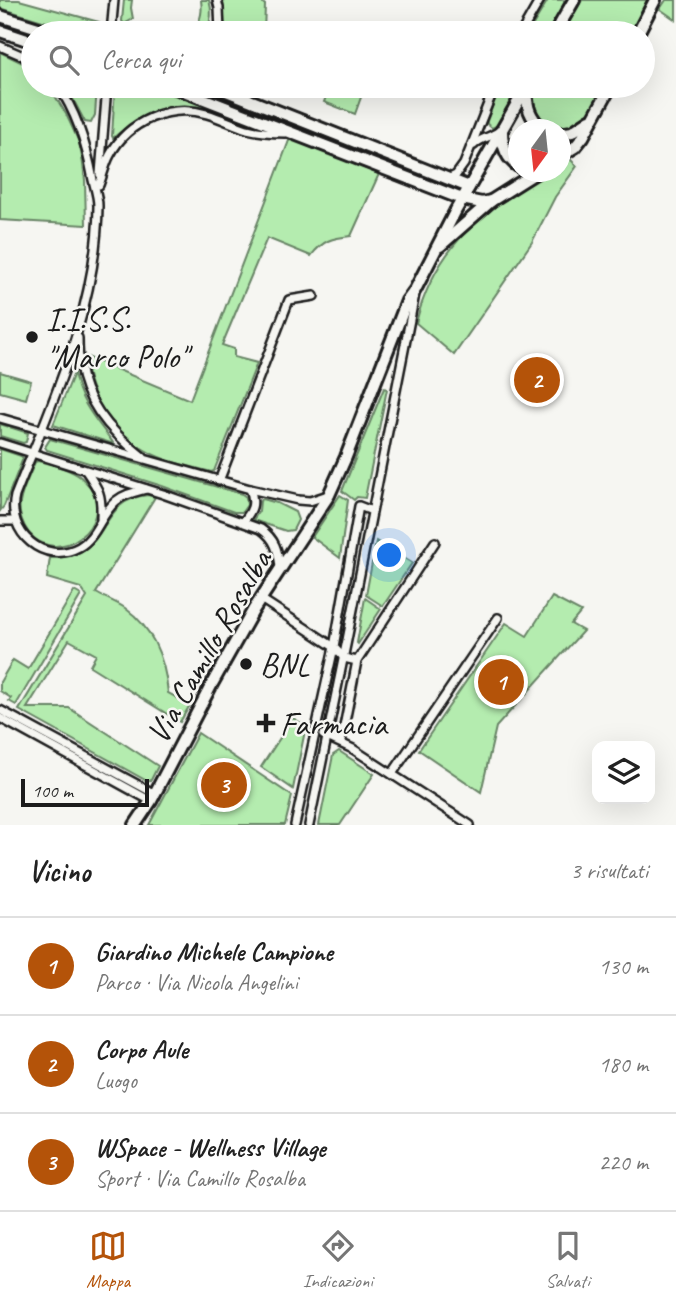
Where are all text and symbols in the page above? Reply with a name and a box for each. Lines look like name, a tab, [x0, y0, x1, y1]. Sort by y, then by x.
search box	[21, 21, 655, 98]
icon: search	[45, 41, 83, 79]
text: Cerca qui	[101, 43, 181, 76]
north arrow	[508, 119, 571, 182]
place label: I.I.S.S. "Marco Polo"	[46, 298, 193, 378]
marker: I.I.S.S. "Marco Polo"	[24, 329, 40, 345]
pin: 2	[514, 354, 560, 406]
your location	[372, 538, 406, 572]
street label: Via Camillo Rosalba	[137, 541, 282, 751]
place label: BNL	[260, 644, 310, 686]
marker: BNL	[238, 656, 254, 672]
pin: 1	[478, 656, 524, 708]
place label: Farmacia	[280, 703, 389, 745]
marker: Farmacia	[258, 715, 274, 731]
map controls	[592, 741, 655, 804]
button: layers	[592, 741, 655, 804]
pin: 3	[201, 759, 247, 811]
scale bar	[21, 776, 149, 808]
text: 100 m	[32, 779, 73, 803]
text: Vicino	[28, 852, 90, 890]
text: 3 risultati	[570, 856, 648, 885]
text: Giardino Michele Campione	[95, 935, 333, 968]
text: 1	[46, 952, 56, 981]
text: 130 m	[599, 952, 648, 981]
text: Parco · Via Nicola Angelini	[95, 968, 298, 997]
text: Corpo Aule	[95, 1033, 188, 1066]
text: 2	[46, 1050, 56, 1079]
text: 180 m	[599, 1050, 648, 1079]
text: Luogo	[95, 1066, 137, 1095]
text: WSpace - Wellness Village	[95, 1131, 326, 1164]
text: 3	[46, 1148, 56, 1177]
text: 220 m	[599, 1148, 648, 1177]
text: Sport · Via Camillo Rosalba	[95, 1164, 305, 1193]
tab: Mappa	[86, 1227, 130, 1293]
tab: Indicazioni	[303, 1227, 373, 1293]
tab: Salvati	[545, 1227, 590, 1293]

